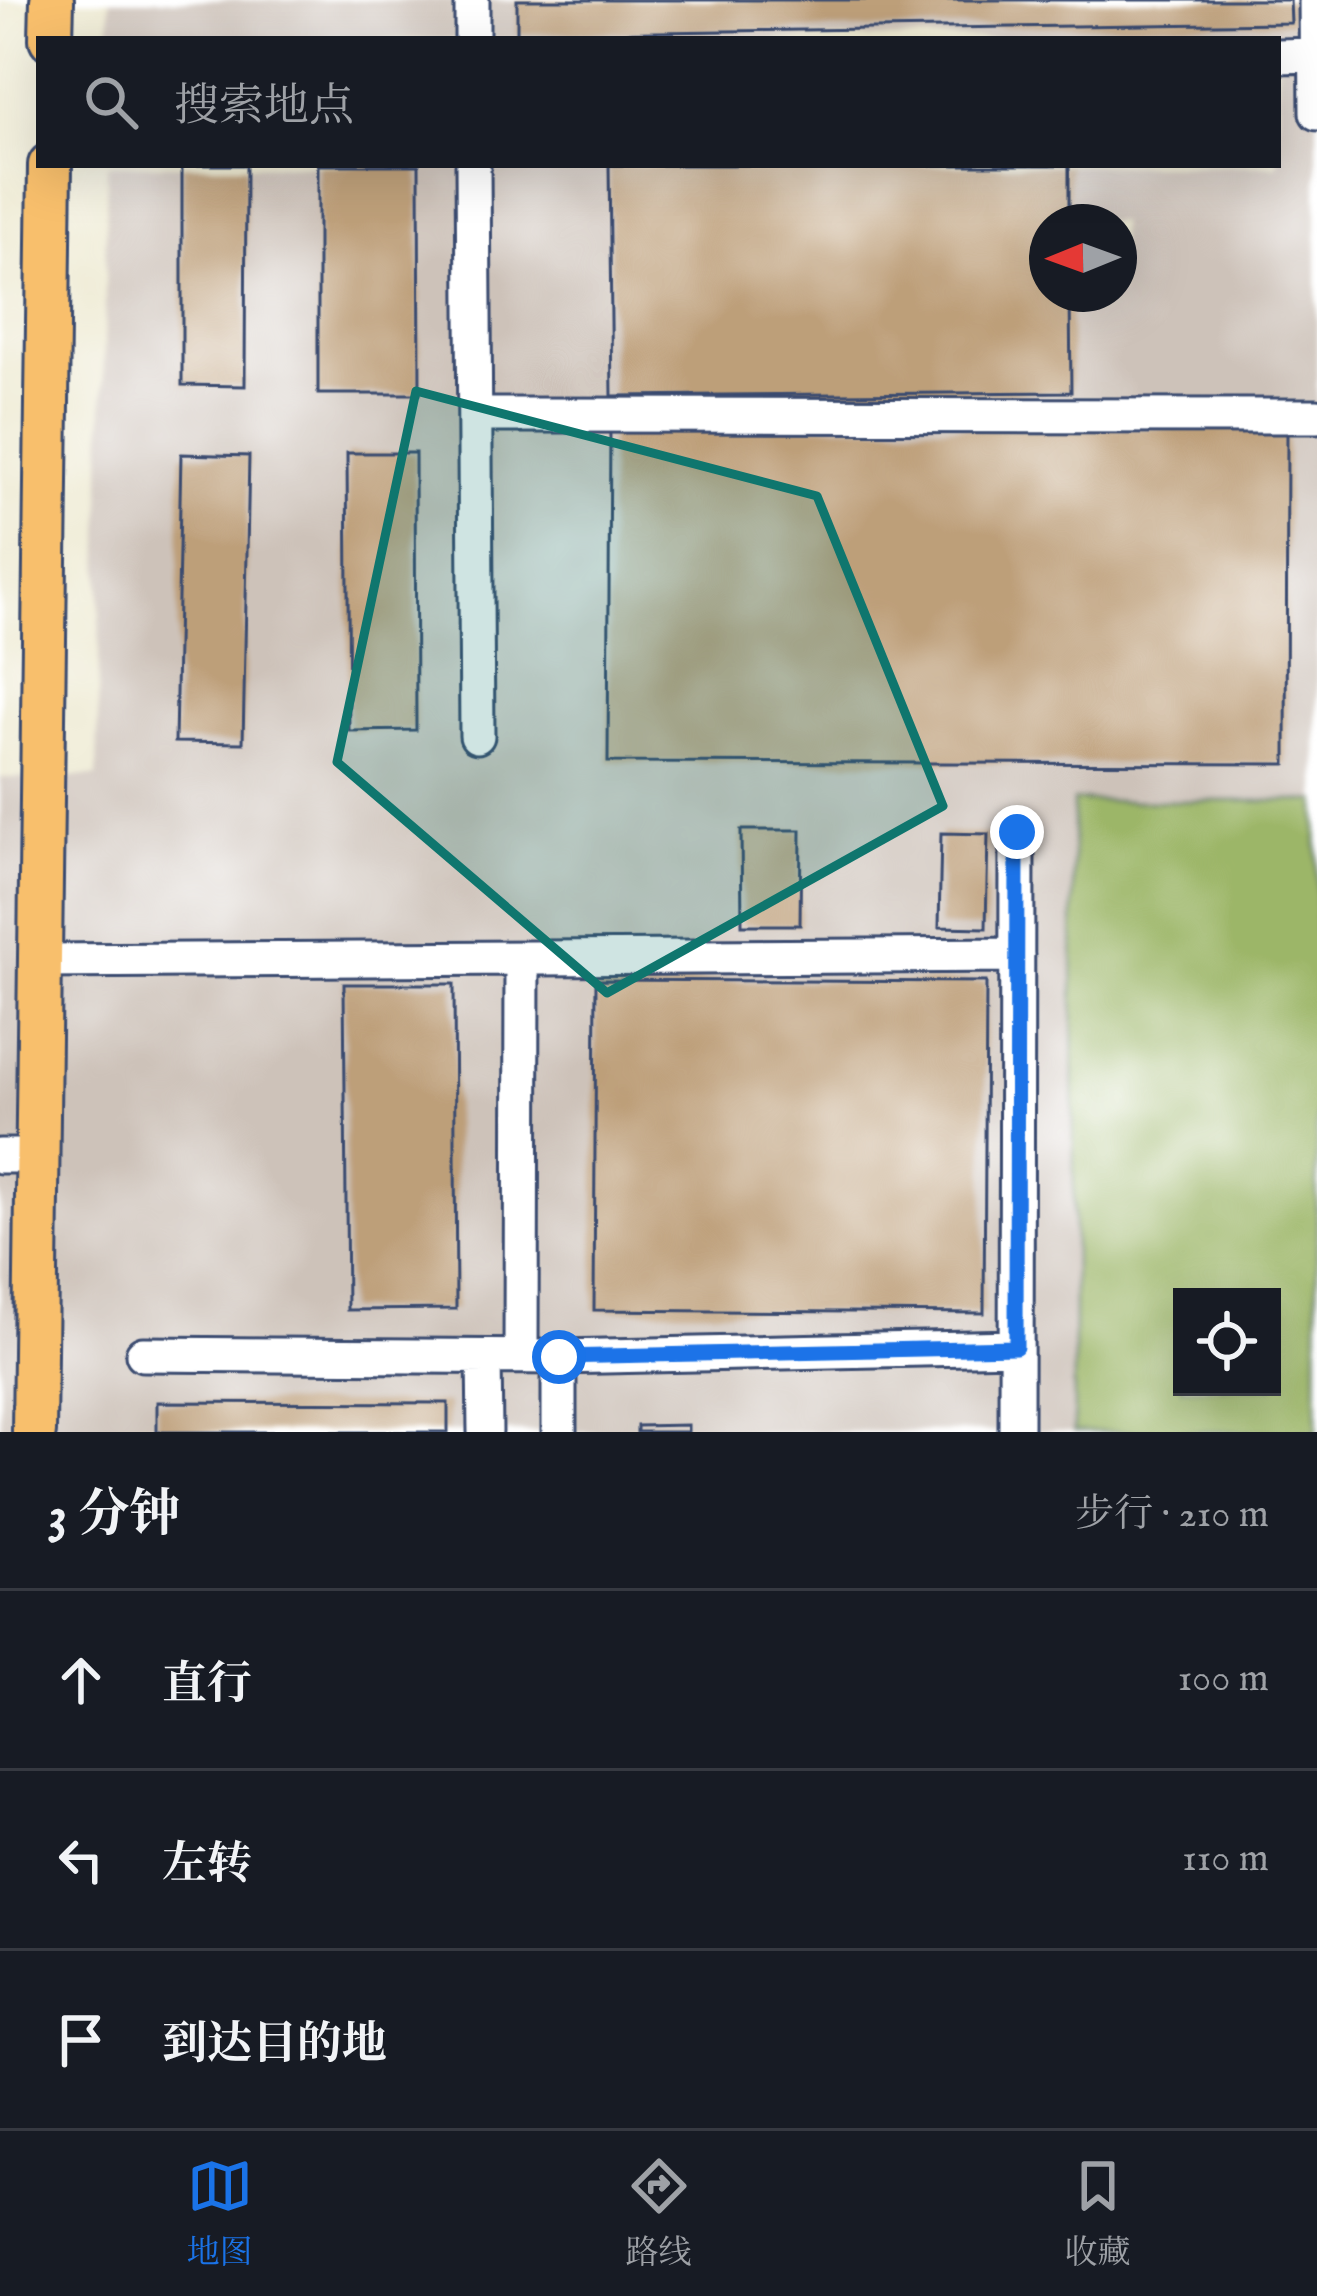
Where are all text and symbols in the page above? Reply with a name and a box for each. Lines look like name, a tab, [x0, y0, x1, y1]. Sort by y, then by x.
search box	[36, 36, 1281, 168]
icon: search	[78, 69, 144, 135]
text: 搜索地点	[174, 79, 354, 136]
north arrow	[1029, 204, 1137, 312]
route end	[990, 805, 1044, 859]
map controls	[1173, 1288, 1281, 1396]
button: locate	[1173, 1288, 1281, 1396]
route start	[532, 1330, 586, 1384]
text: 3 分钟	[48, 1484, 180, 1549]
text: 步行 · 210 m	[1075, 1491, 1269, 1540]
icon: ahead	[48, 1647, 114, 1713]
text: 100 m	[1178, 1655, 1269, 1704]
text: 直行	[162, 1657, 252, 1714]
icon: left	[48, 1827, 114, 1893]
text: 110 m	[1182, 1835, 1269, 1884]
text: 左转	[162, 1837, 252, 1894]
icon: arrive	[48, 2007, 114, 2073]
text: 到达目的地	[162, 2017, 387, 2074]
tab: 地图	[187, 2153, 253, 2275]
tab: 路线	[626, 2153, 692, 2275]
tab: 收藏	[1065, 2153, 1131, 2275]

